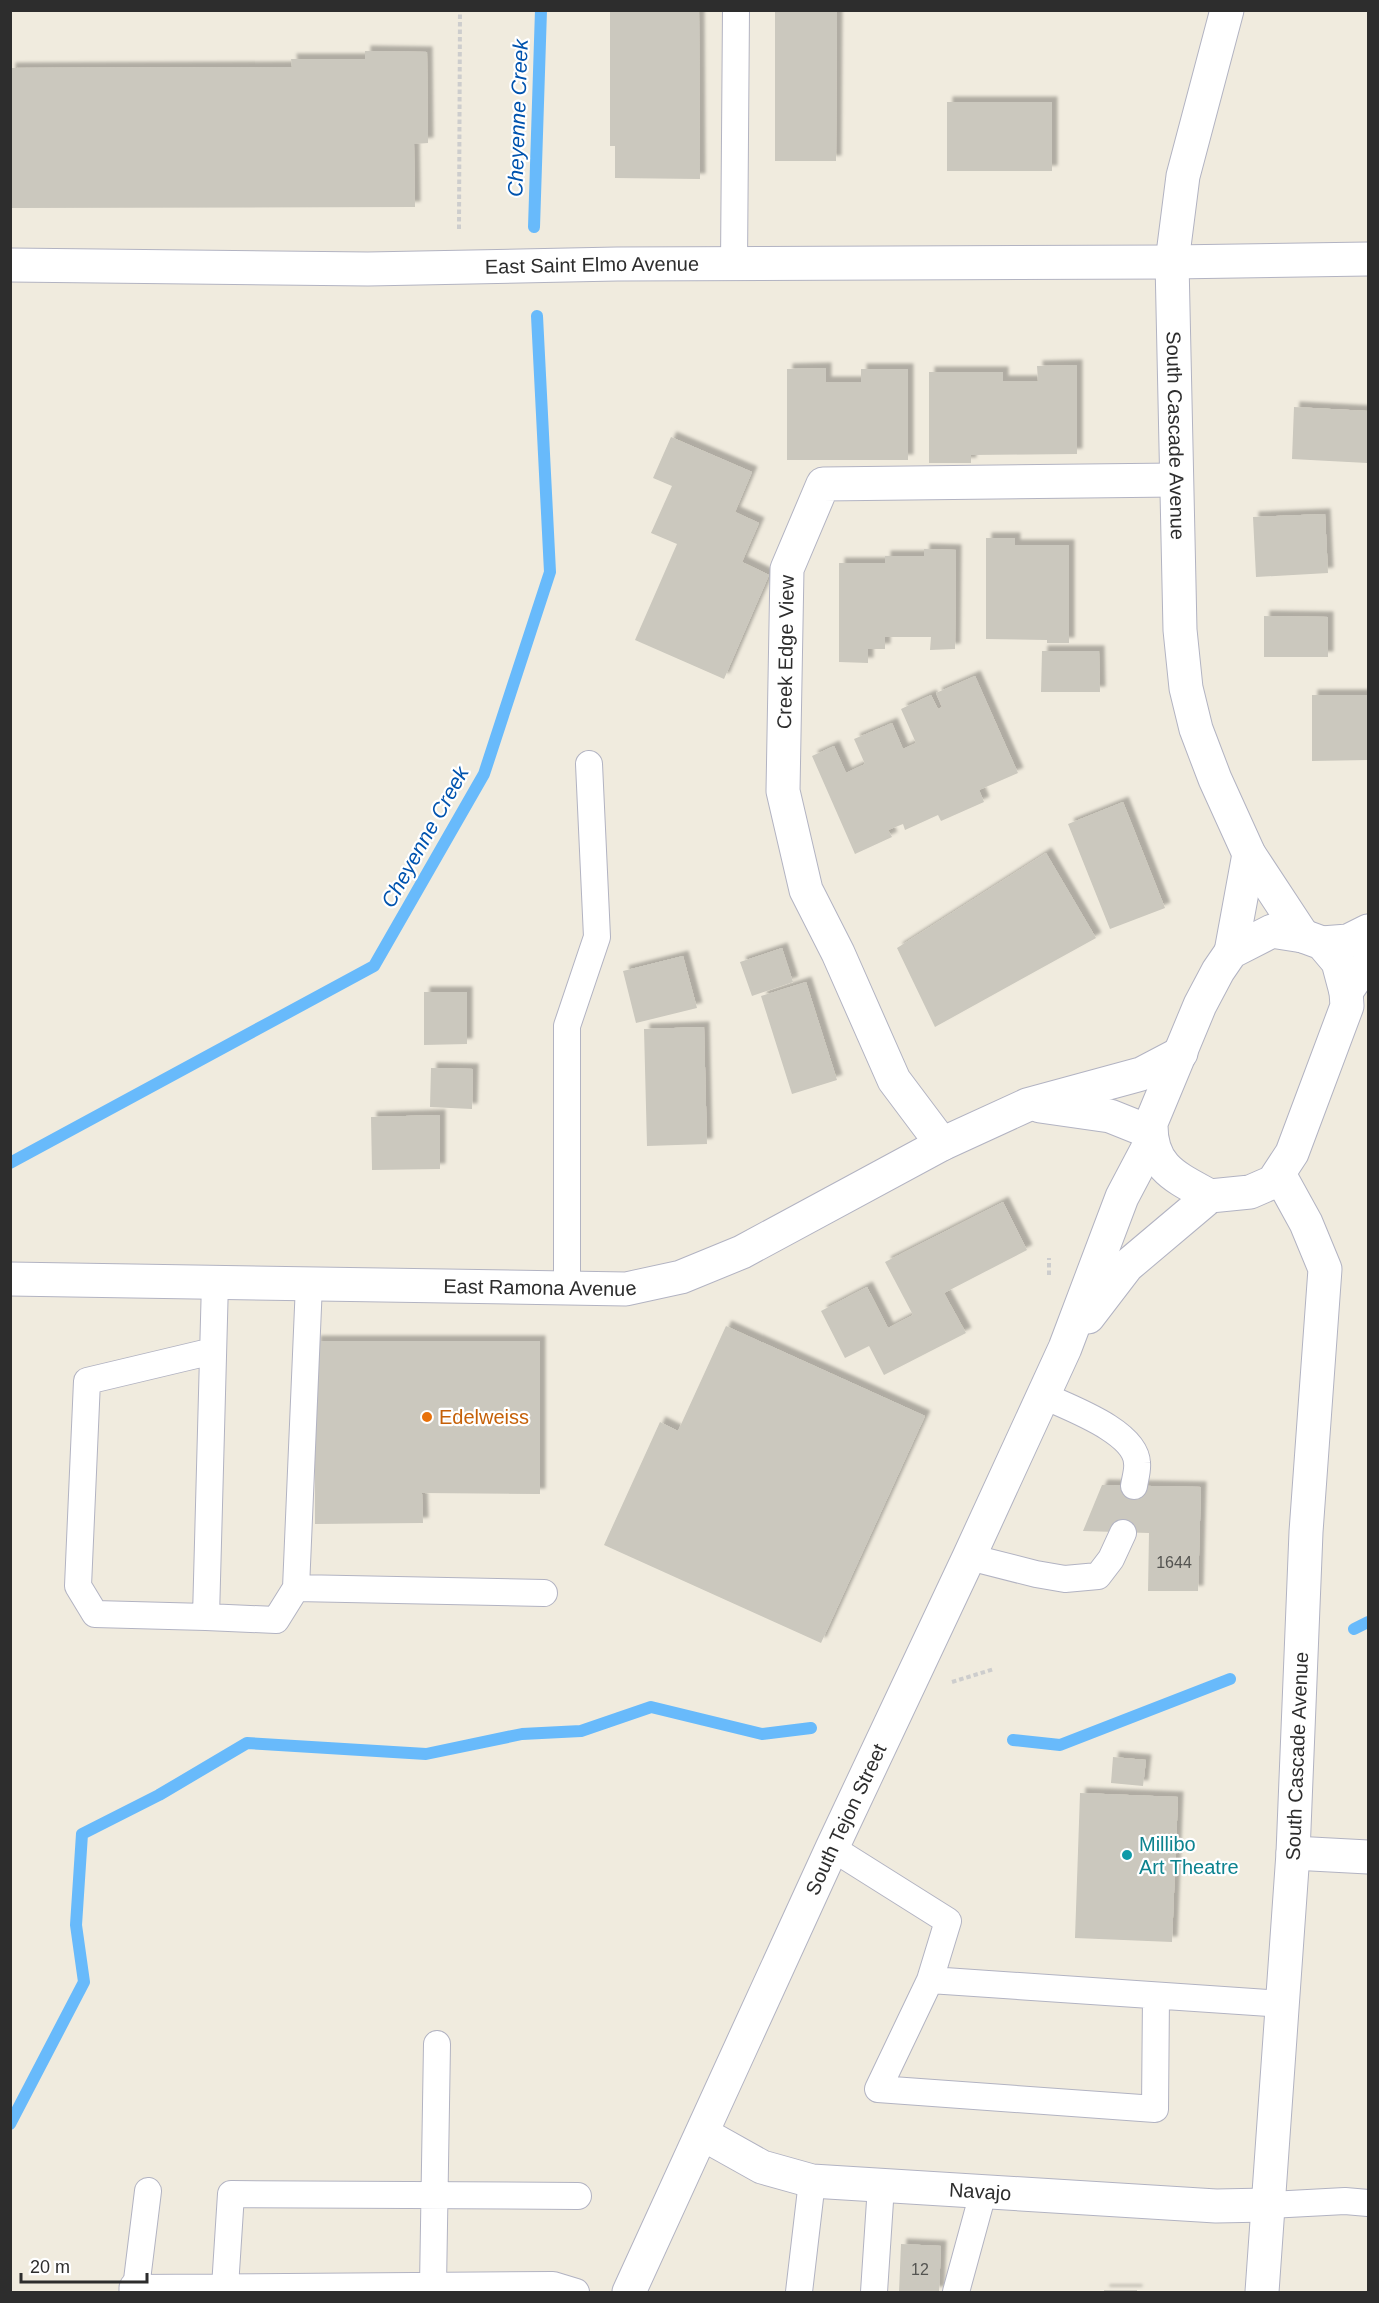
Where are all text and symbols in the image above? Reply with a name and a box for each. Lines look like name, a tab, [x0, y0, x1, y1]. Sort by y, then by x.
water label: Cheyenne Creek	[503, 37, 532, 197]
street label: East Saint Elmo Avenue	[485, 253, 699, 278]
street label: South Cascade Avenue	[1163, 331, 1189, 540]
street label: Creek Edge View	[773, 574, 798, 729]
water label: Cheyenne Creek	[376, 761, 474, 911]
street label: East Ramona Avenue	[443, 1275, 639, 1300]
place label: Edelweiss	[439, 1406, 529, 1428]
marker: Edelweiss	[420, 1410, 434, 1424]
house number: 1644	[1156, 1554, 1192, 1571]
street label: South Cascade Avenue	[1282, 1651, 1312, 1861]
street label: South Tejon Street	[801, 1740, 891, 1898]
place label: Millibo Art Theatre	[1139, 1833, 1239, 1878]
marker: Millibo Art Theatre	[1120, 1848, 1134, 1862]
street label: Navajo	[948, 2179, 1012, 2204]
scale bar	[21, 2246, 147, 2284]
text: 20 m	[30, 2257, 70, 2277]
house number: 12	[911, 2261, 929, 2278]

